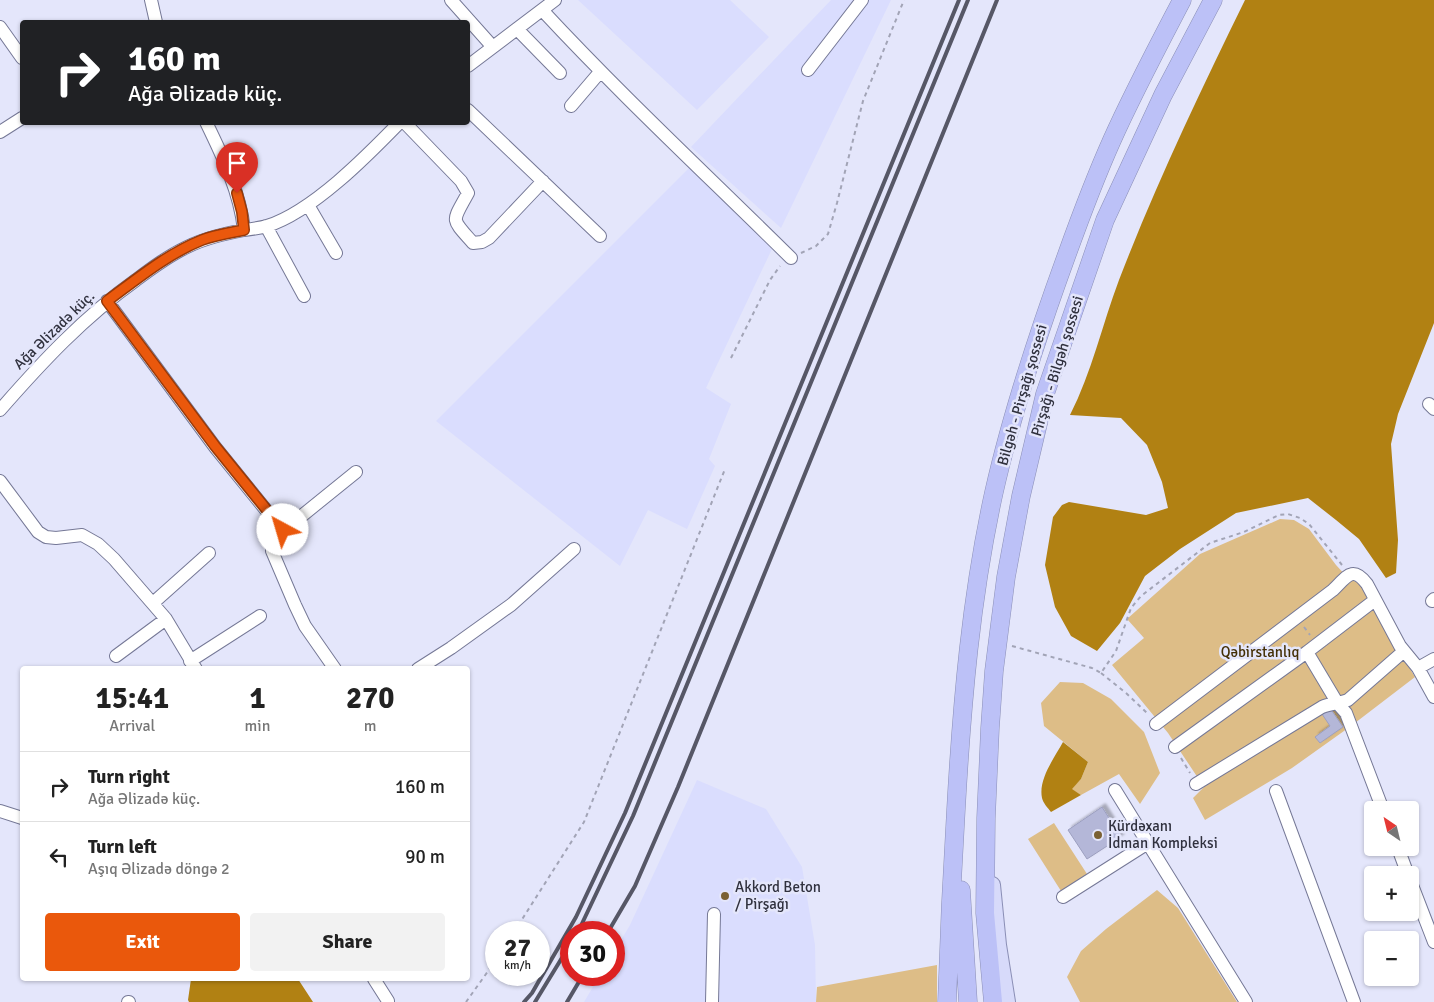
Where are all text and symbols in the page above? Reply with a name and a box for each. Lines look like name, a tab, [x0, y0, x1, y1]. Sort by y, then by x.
text: 160 m	[128, 37, 221, 80]
icon: right	[45, 40, 110, 105]
text: Ağa Əlizadə küç.	[128, 80, 282, 107]
pin	[216, 142, 258, 193]
icon: arrive	[223, 149, 251, 177]
street label: Ağa Əlizadə küç.	[10, 287, 98, 373]
street label: Pirşağı - Bilgəh şossesi	[1027, 294, 1087, 438]
street label: Bilgəh - Pirşağı şossesi	[993, 322, 1051, 468]
position arrow	[256, 503, 308, 555]
park label: Qəbirstanlıq	[1221, 643, 1299, 661]
text: 15:41	[95, 680, 169, 717]
text: 1	[249, 680, 266, 717]
text: 270	[346, 680, 394, 717]
text: Arrival	[109, 716, 155, 736]
text: min	[245, 716, 270, 736]
text: m	[364, 716, 377, 736]
text: Turn right	[88, 765, 170, 789]
icon: right	[45, 773, 73, 801]
text: 160 m	[395, 775, 445, 799]
text: Ağa Əlizadə küç.	[88, 789, 200, 809]
north arrow	[1364, 801, 1419, 856]
map controls	[1364, 801, 1419, 986]
place label: Kürdəxanı İdman Kompleksi	[1108, 817, 1218, 852]
marker: Kürdəxanı İdman Kompleksi	[1092, 829, 1104, 841]
text: Turn left	[88, 835, 157, 859]
icon: left	[45, 843, 73, 871]
text: 90 m	[405, 845, 445, 869]
text: Aşıq Əlizadə döngə 2	[88, 859, 230, 879]
button: +	[1364, 866, 1419, 921]
place label: Akkord Beton / Pirşağı	[735, 878, 821, 913]
marker: Akkord Beton / Pirşağı	[719, 890, 731, 902]
button: Exit	[45, 913, 240, 971]
button: Share	[250, 913, 445, 971]
speed limit sign: 30	[560, 921, 625, 986]
button: −	[1364, 931, 1419, 986]
text: 27	[504, 932, 531, 963]
text: km/h	[504, 958, 531, 973]

